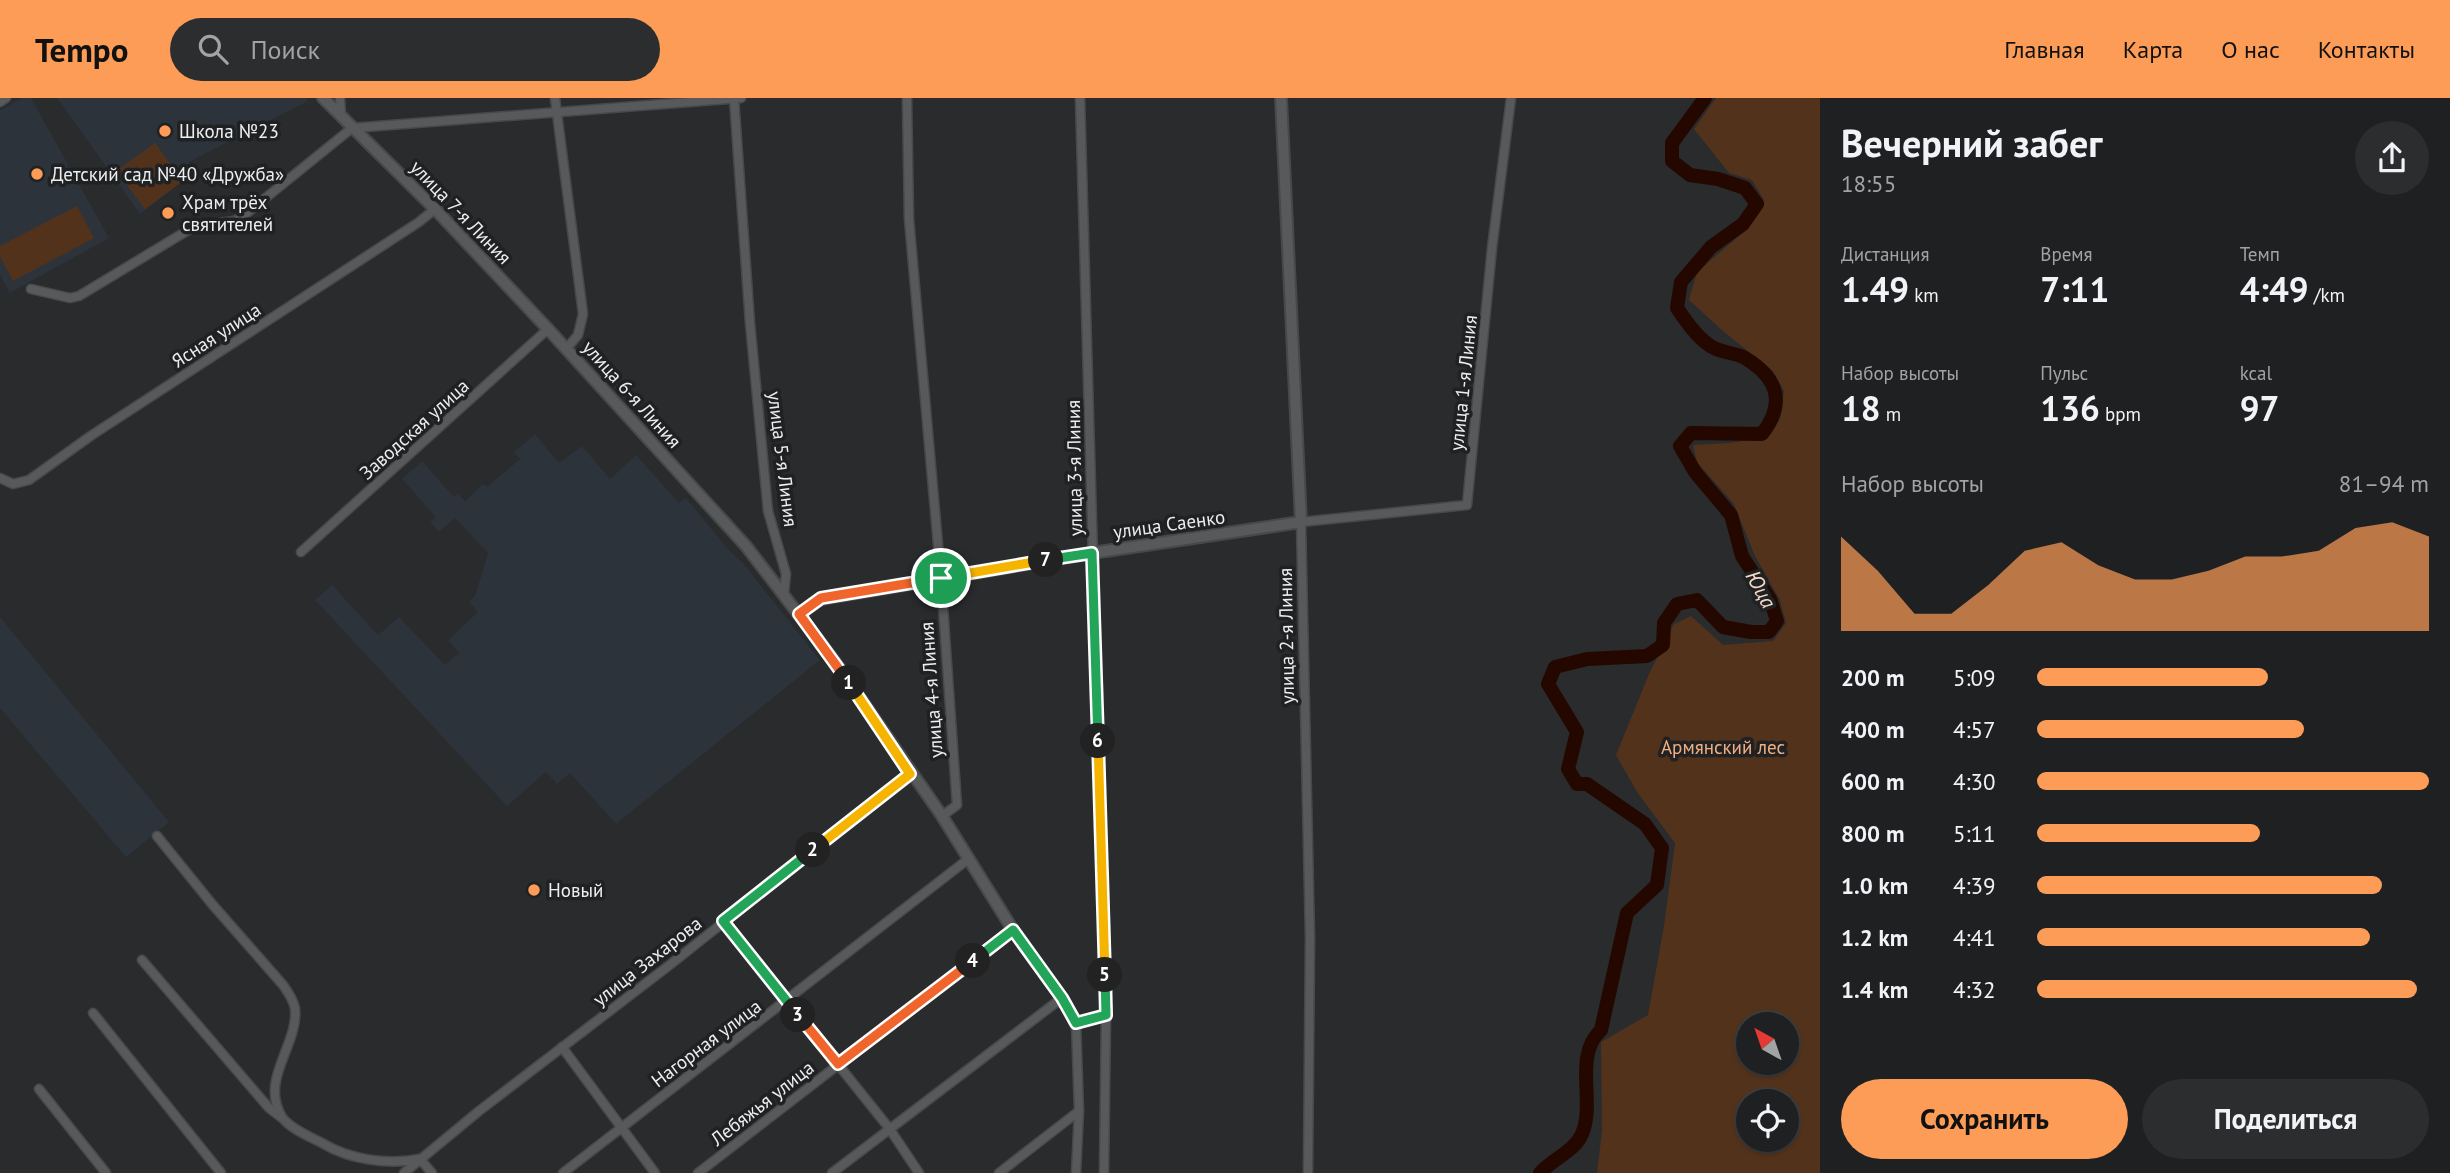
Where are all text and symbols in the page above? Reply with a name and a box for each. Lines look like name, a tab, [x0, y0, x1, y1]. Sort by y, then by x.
search box	[170, 18, 660, 81]
text: Tempo	[35, 28, 128, 71]
icon: search	[194, 30, 232, 68]
text: Поиск	[250, 33, 320, 66]
text: Главная	[2004, 34, 2085, 65]
text: Карта	[2123, 34, 2183, 65]
text: О нас	[2221, 34, 2280, 65]
text: Контакты	[2318, 34, 2415, 65]
text: Вечерний забег	[1841, 118, 2102, 167]
place label: Школа №23	[179, 119, 279, 143]
button: share	[2355, 121, 2429, 195]
marker: Школа №23	[157, 123, 173, 139]
street label: улица 7-я Линия	[405, 155, 517, 269]
place label: Детский сад №40 «Дружба»	[51, 162, 284, 186]
marker: Детский сад №40 «Дружба»	[29, 166, 45, 182]
text: 18:55	[1841, 169, 1896, 198]
place label: Храм трёх святителей	[182, 190, 273, 236]
marker: Храм трёх святителей	[160, 205, 176, 221]
text: Дистанция	[1841, 242, 1929, 266]
text: Время	[2040, 242, 2093, 266]
text: Темп	[2240, 242, 2280, 266]
text: 1.49	[1841, 266, 1909, 312]
text: 7:11	[2040, 266, 2109, 312]
text: 4:49	[2240, 266, 2309, 312]
text: km	[1909, 283, 1939, 307]
text: /km	[2309, 283, 2345, 307]
street label: Ясная улица	[167, 297, 265, 373]
street label: улица 1-я Линия	[1444, 314, 1482, 452]
street label: улица 6-я Линия	[577, 335, 687, 453]
text: Набор высоты	[1841, 361, 1959, 385]
text: Пульс	[2040, 361, 2088, 385]
text: kcal	[2240, 361, 2272, 385]
street label: Заводская улица	[354, 374, 474, 484]
text: 18	[1841, 385, 1881, 431]
text: 136	[2040, 385, 2100, 431]
text: 97	[2240, 385, 2279, 431]
street label: улица 5-я Линия	[763, 390, 803, 528]
street label: улица 3-я Линия	[1061, 400, 1087, 536]
text: m	[1881, 402, 1901, 426]
text: bpm	[2100, 402, 2141, 426]
text: Набор высоты	[1841, 469, 1984, 498]
text: 81–94 m	[2339, 469, 2429, 498]
street label: улица Саенко	[1112, 504, 1226, 544]
pin: 7	[1028, 542, 1064, 578]
text: 7	[1040, 547, 1051, 571]
pin	[911, 548, 971, 608]
icon: arrive	[922, 559, 960, 597]
water label: Юца	[1740, 565, 1783, 613]
street label: улица 2-я Линия	[1273, 568, 1299, 704]
street label: улица 4-я Линия	[914, 621, 948, 759]
text: 200 m	[1841, 663, 1904, 692]
text: 5:09	[1953, 663, 1996, 692]
pin: 1	[832, 666, 866, 700]
text: 1	[843, 670, 854, 694]
text: 400 m	[1841, 715, 1904, 744]
text: 4:57	[1953, 715, 1996, 744]
pin: 6	[1080, 724, 1116, 758]
text: 6	[1092, 728, 1103, 752]
park label: Армянский лес	[1661, 735, 1785, 759]
text: 600 m	[1841, 767, 1904, 796]
text: 4:30	[1953, 767, 1996, 796]
text: 800 m	[1841, 819, 1904, 848]
text: 5:11	[1953, 819, 1996, 848]
pin: 2	[796, 832, 830, 868]
text: 2	[807, 837, 818, 861]
text: 1.0 km	[1841, 871, 1908, 900]
text: 4:39	[1953, 871, 1996, 900]
place label: Новый	[548, 878, 603, 902]
marker: Новый	[526, 882, 542, 898]
street label: улица Захарова	[588, 911, 706, 1011]
text: 1.2 km	[1841, 923, 1908, 952]
text: 4:41	[1953, 923, 1996, 952]
pin: 4	[956, 944, 990, 978]
text: 4	[967, 948, 978, 972]
pin: 5	[1088, 958, 1122, 992]
text: 5	[1099, 962, 1110, 986]
text: 1.4 km	[1841, 975, 1908, 1004]
text: 4:32	[1953, 975, 1996, 1004]
street label: Нагорная улица	[646, 994, 766, 1092]
pin: 3	[780, 998, 816, 1032]
text: 3	[792, 1002, 803, 1026]
north arrow	[1736, 1012, 1799, 1074]
map controls	[1736, 1012, 1799, 1152]
street label: Лебяжья улица	[705, 1055, 818, 1151]
button: Сохранить	[1841, 1079, 2128, 1159]
button: Поделиться	[2142, 1079, 2429, 1159]
button: locate	[1736, 1089, 1799, 1152]

